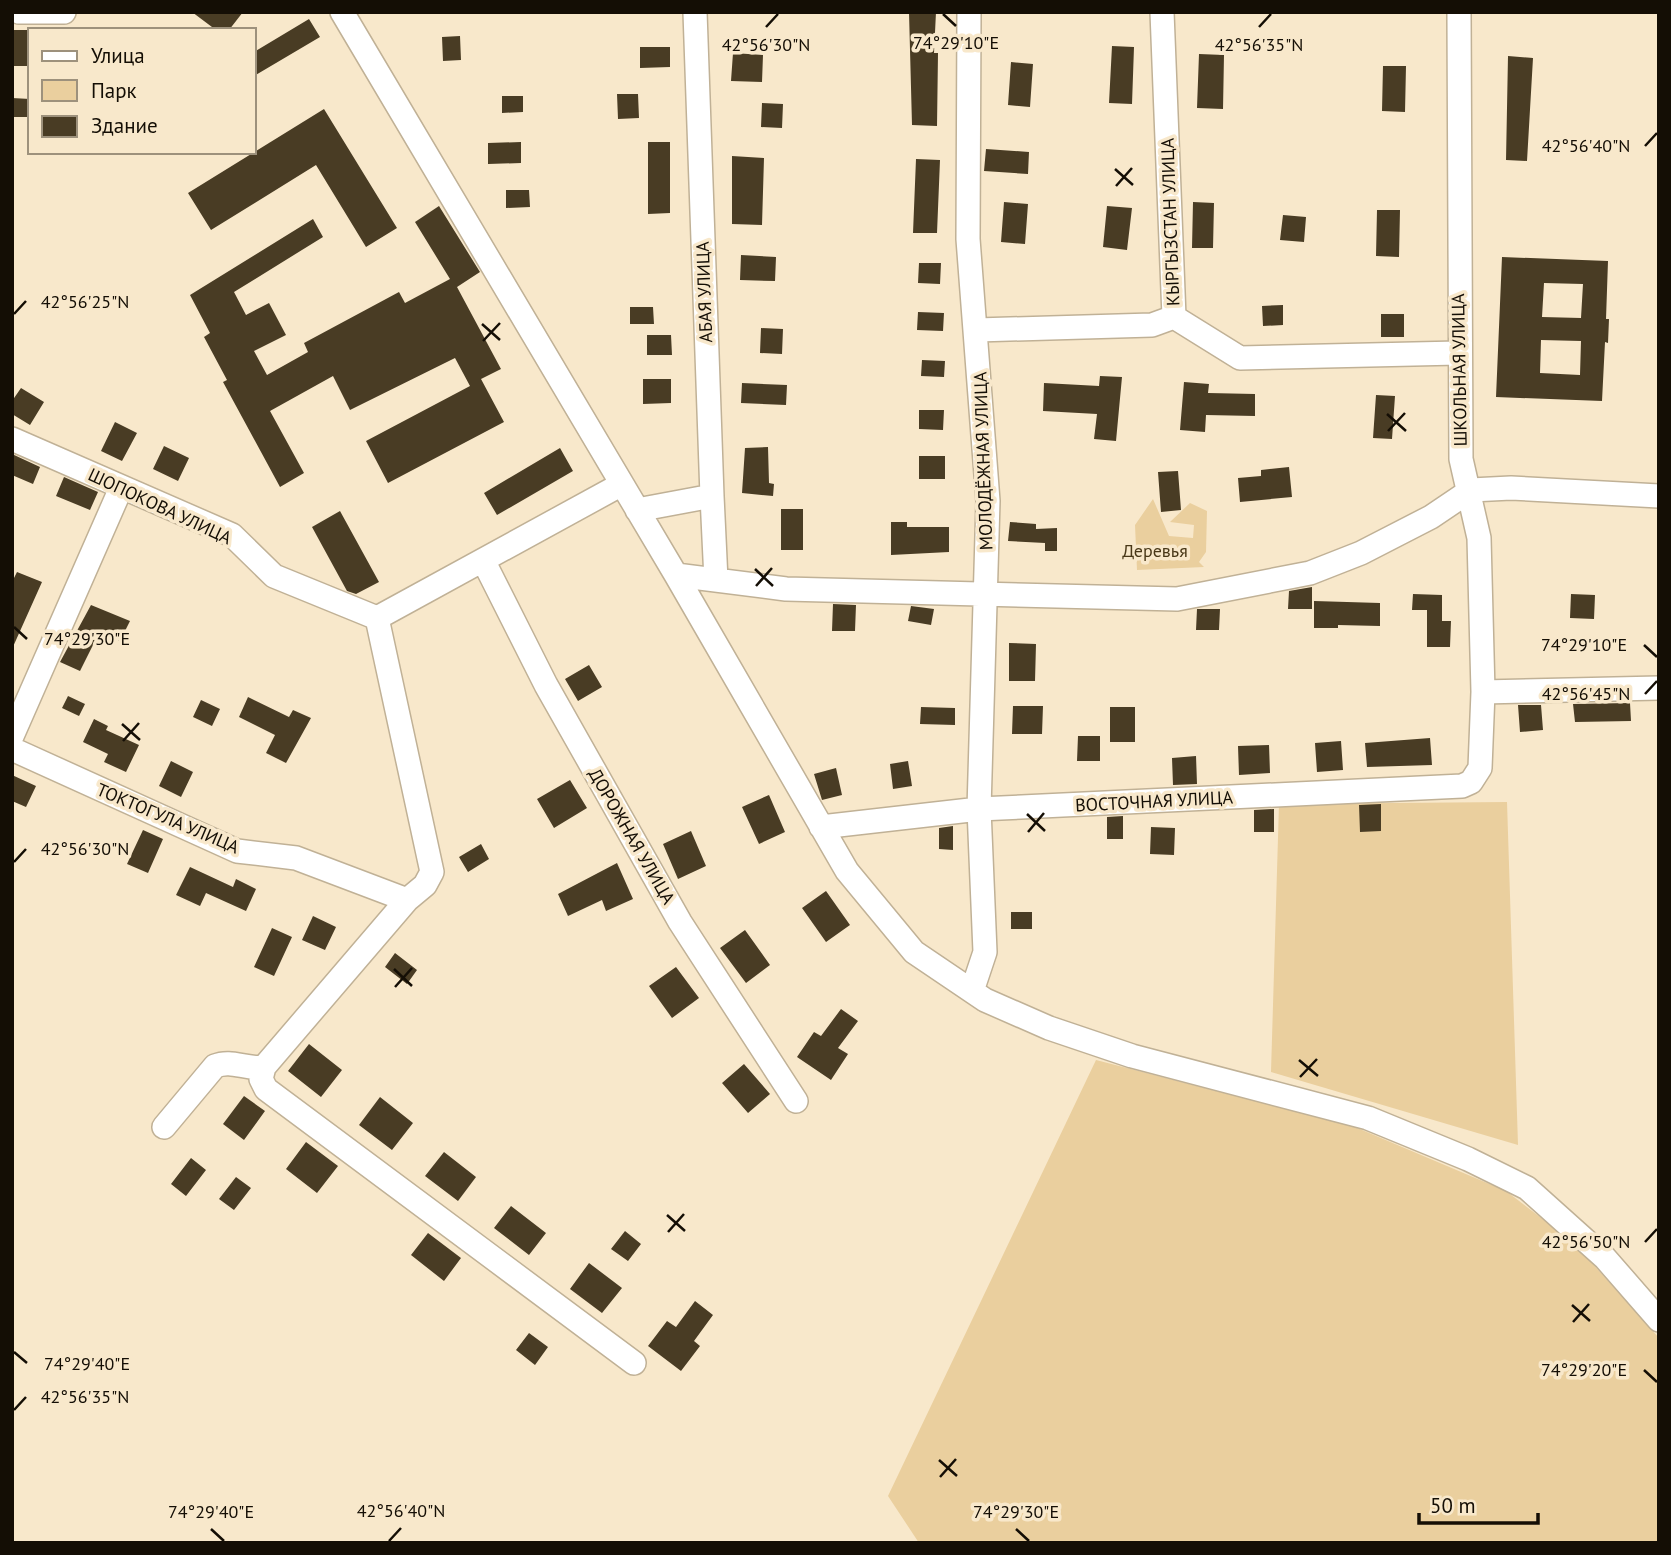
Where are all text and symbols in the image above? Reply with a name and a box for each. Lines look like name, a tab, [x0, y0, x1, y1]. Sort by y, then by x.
legend	[28, 28, 256, 154]
text: 74°29'10"E	[913, 31, 999, 54]
text: 42°56'30"N	[722, 33, 810, 56]
text: 42°56'35"N	[1215, 33, 1303, 56]
text: Улица	[91, 42, 145, 69]
text: Парк	[91, 77, 137, 104]
text: Здание	[91, 112, 158, 139]
text: 42°56'40"N	[1542, 134, 1630, 157]
street label: КЫРГЫЗСТАН УЛИЦА	[1156, 137, 1184, 306]
street label: АБАЯ УЛИЦА	[691, 241, 717, 343]
text: 42°56'25"N	[41, 290, 129, 313]
street label: ШКОЛЬНАЯ УЛИЦА	[1446, 293, 1472, 447]
street label: МОЛОДЁЖНАЯ УЛИЦА	[968, 371, 998, 551]
street label: ШОПОКОВА УЛИЦА	[85, 463, 236, 549]
park label: Деревья	[1122, 539, 1188, 562]
text: 74°29'30"E	[44, 627, 130, 650]
text: 74°29'10"E	[1541, 633, 1627, 656]
text: 42°56'45"N	[1542, 682, 1630, 705]
street label: ДОРОЖНАЯ УЛИЦА	[584, 764, 680, 908]
street label: ТОКТОГУЛА УЛИЦА	[93, 778, 243, 859]
street label: ВОСТОЧНАЯ УЛИЦА	[1075, 785, 1234, 817]
text: 42°56'30"N	[41, 837, 129, 860]
text: 42°56'50"N	[1542, 1230, 1630, 1253]
text: 74°29'40"E	[44, 1352, 130, 1375]
text: 74°29'20"E	[1541, 1358, 1627, 1381]
text: 42°56'35"N	[41, 1385, 129, 1408]
scale bar	[1419, 1482, 1538, 1526]
text: 50 m	[1430, 1492, 1476, 1519]
text: 42°56'40"N	[357, 1499, 445, 1522]
text: 74°29'40"E	[168, 1500, 254, 1523]
text: 74°29'30"E	[973, 1500, 1059, 1523]

